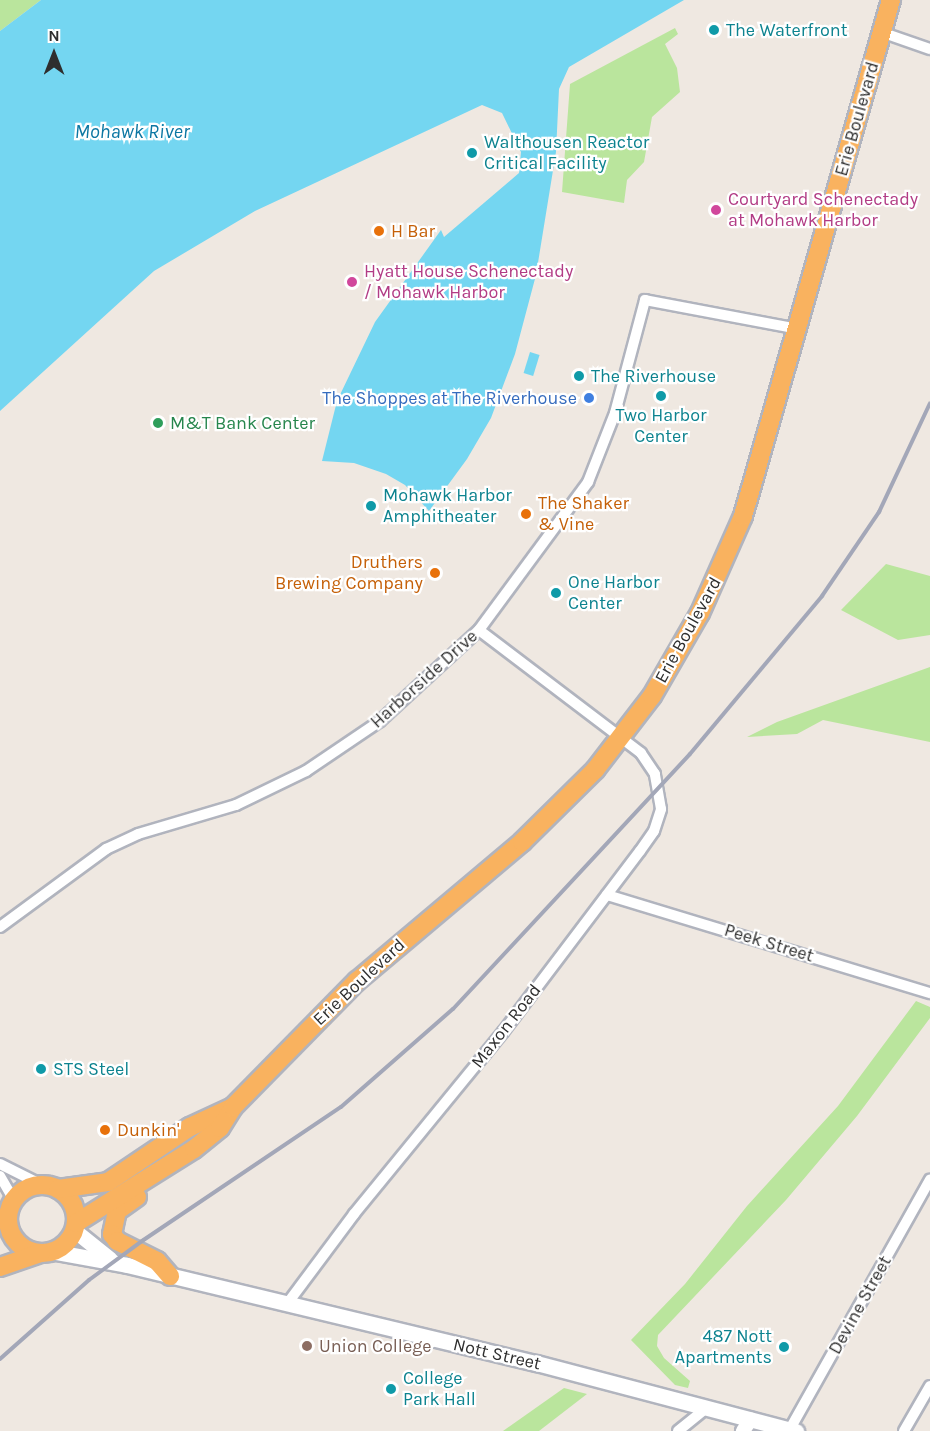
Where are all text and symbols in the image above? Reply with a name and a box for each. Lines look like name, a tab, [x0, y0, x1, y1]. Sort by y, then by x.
place label: The Waterfront	[726, 19, 847, 41]
marker: The Waterfront	[707, 23, 721, 37]
north arrow	[24, 24, 84, 84]
text: N	[48, 26, 60, 45]
street label: Erie Boulevard	[830, 59, 884, 179]
water label: Mohawk River	[74, 119, 190, 143]
place label: Walthousen Reactor Critical Facility	[484, 132, 649, 174]
marker: Walthousen Reactor Critical Facility	[465, 146, 479, 160]
place label: Courtyard Schenectady at Mohawk Harbor	[728, 189, 918, 232]
marker: Courtyard Schenectady at Mohawk Harbor	[709, 203, 723, 217]
place label: H Bar	[391, 220, 435, 242]
marker: H Bar	[372, 224, 386, 238]
place label: Hyatt House Schenectady / Mohawk Harbor	[364, 261, 573, 304]
marker: Hyatt House Schenectady / Mohawk Harbor	[345, 275, 359, 289]
place label: The Riverhouse	[591, 365, 716, 387]
marker: The Riverhouse	[572, 369, 586, 383]
place label: The Shoppes at The Riverhouse	[322, 387, 577, 409]
marker: Two Harbor Center	[654, 389, 668, 403]
marker: The Shoppes at The Riverhouse	[582, 391, 596, 405]
place label: Two Harbor Center	[615, 405, 707, 448]
place label: M&T Bank Center	[170, 412, 315, 434]
marker: M&T Bank Center	[151, 416, 165, 430]
place label: Mohawk Harbor Amphitheater	[383, 485, 512, 528]
place label: The Shaker & Vine	[538, 493, 629, 536]
marker: Mohawk Harbor Amphitheater	[364, 499, 378, 513]
marker: The Shaker & Vine	[519, 507, 533, 521]
place label: Druthers Brewing Company	[275, 552, 423, 594]
marker: Druthers Brewing Company	[428, 566, 442, 580]
place label: One Harbor Center	[568, 572, 659, 614]
street label: Erie Boulevard	[650, 573, 726, 687]
marker: One Harbor Center	[549, 586, 563, 600]
street label: Harborside Drive	[366, 625, 482, 733]
street label: Peek Street	[722, 919, 816, 967]
street label: Erie Boulevard	[309, 934, 409, 1030]
street label: Maxon Road	[466, 980, 546, 1072]
place label: STS Steel	[53, 1058, 129, 1080]
marker: STS Steel	[34, 1062, 48, 1076]
place label: Dunkin'	[117, 1119, 179, 1141]
marker: Dunkin'	[98, 1123, 112, 1137]
street label: Devine Street	[824, 1252, 896, 1358]
place label: 487 Nott Apartments	[675, 1326, 772, 1368]
street label: Nott Street	[451, 1333, 543, 1375]
place label: Union College	[319, 1335, 432, 1357]
marker: Union College	[300, 1339, 314, 1353]
marker: 487 Nott Apartments	[777, 1340, 791, 1354]
place label: College Park Hall	[403, 1368, 476, 1410]
marker: College Park Hall	[384, 1382, 398, 1396]

